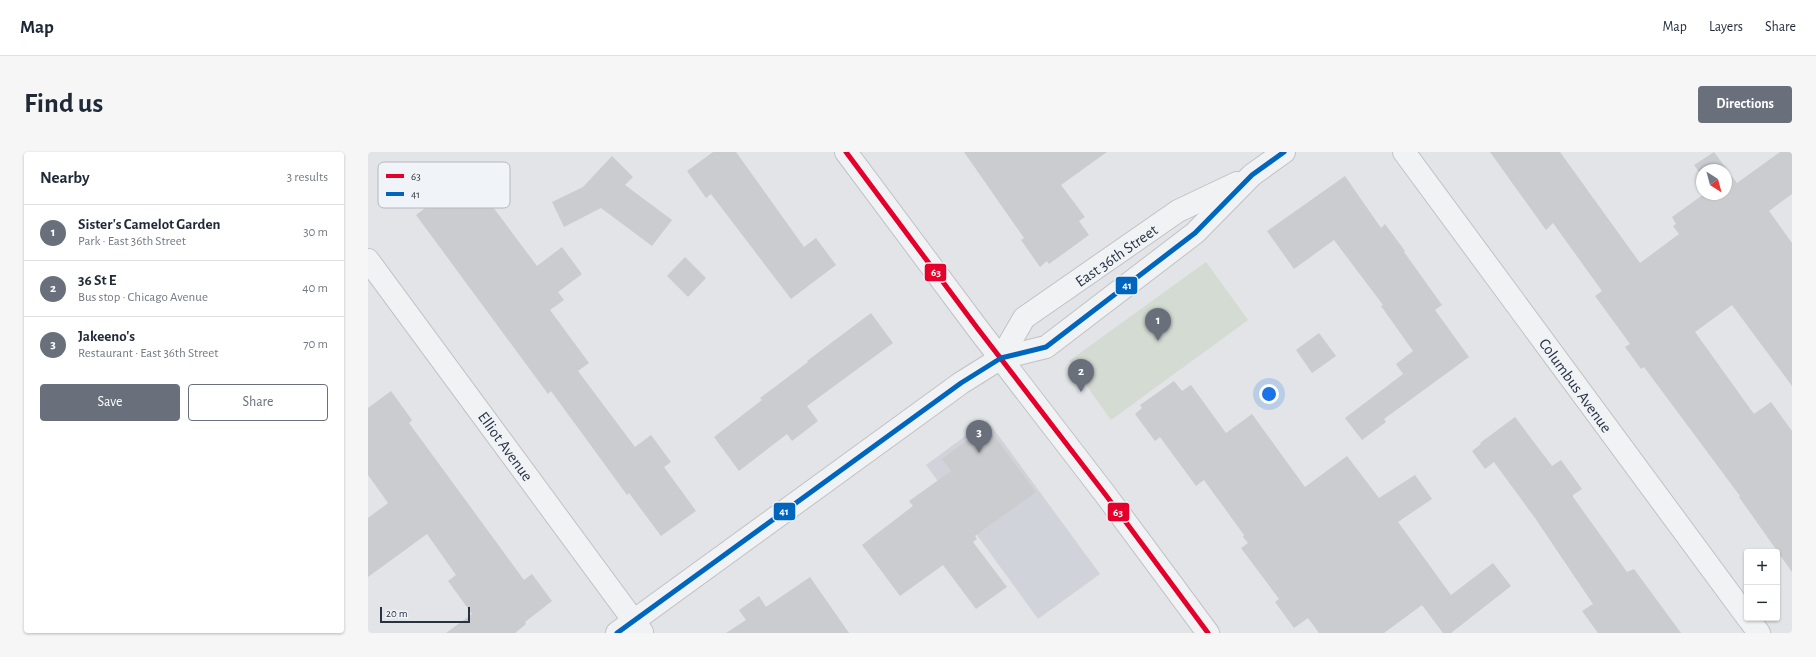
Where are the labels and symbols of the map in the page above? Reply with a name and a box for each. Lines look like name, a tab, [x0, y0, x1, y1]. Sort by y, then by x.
legend	[378, 162, 510, 208]
north arrow	[1696, 164, 1732, 200]
text: 63	[411, 171, 421, 182]
text: 41	[411, 189, 420, 200]
street label: East 36th Street	[1073, 222, 1161, 290]
line badge: 63	[924, 263, 947, 282]
text: 63	[931, 267, 941, 278]
line badge: 41	[1115, 276, 1138, 295]
text: 41	[1122, 280, 1132, 291]
pin: 1	[1145, 308, 1171, 341]
street label: Columbus Avenue	[1536, 335, 1615, 436]
pin: 2	[1068, 359, 1094, 392]
your location	[1259, 384, 1279, 404]
street label: Elliot Avenue	[475, 409, 536, 484]
pin: 3	[966, 420, 992, 453]
line badge: 41	[773, 502, 796, 521]
line badge: 63	[1107, 502, 1130, 522]
text: 41	[779, 506, 789, 517]
text: 63	[1113, 507, 1123, 518]
scale bar	[380, 605, 470, 624]

